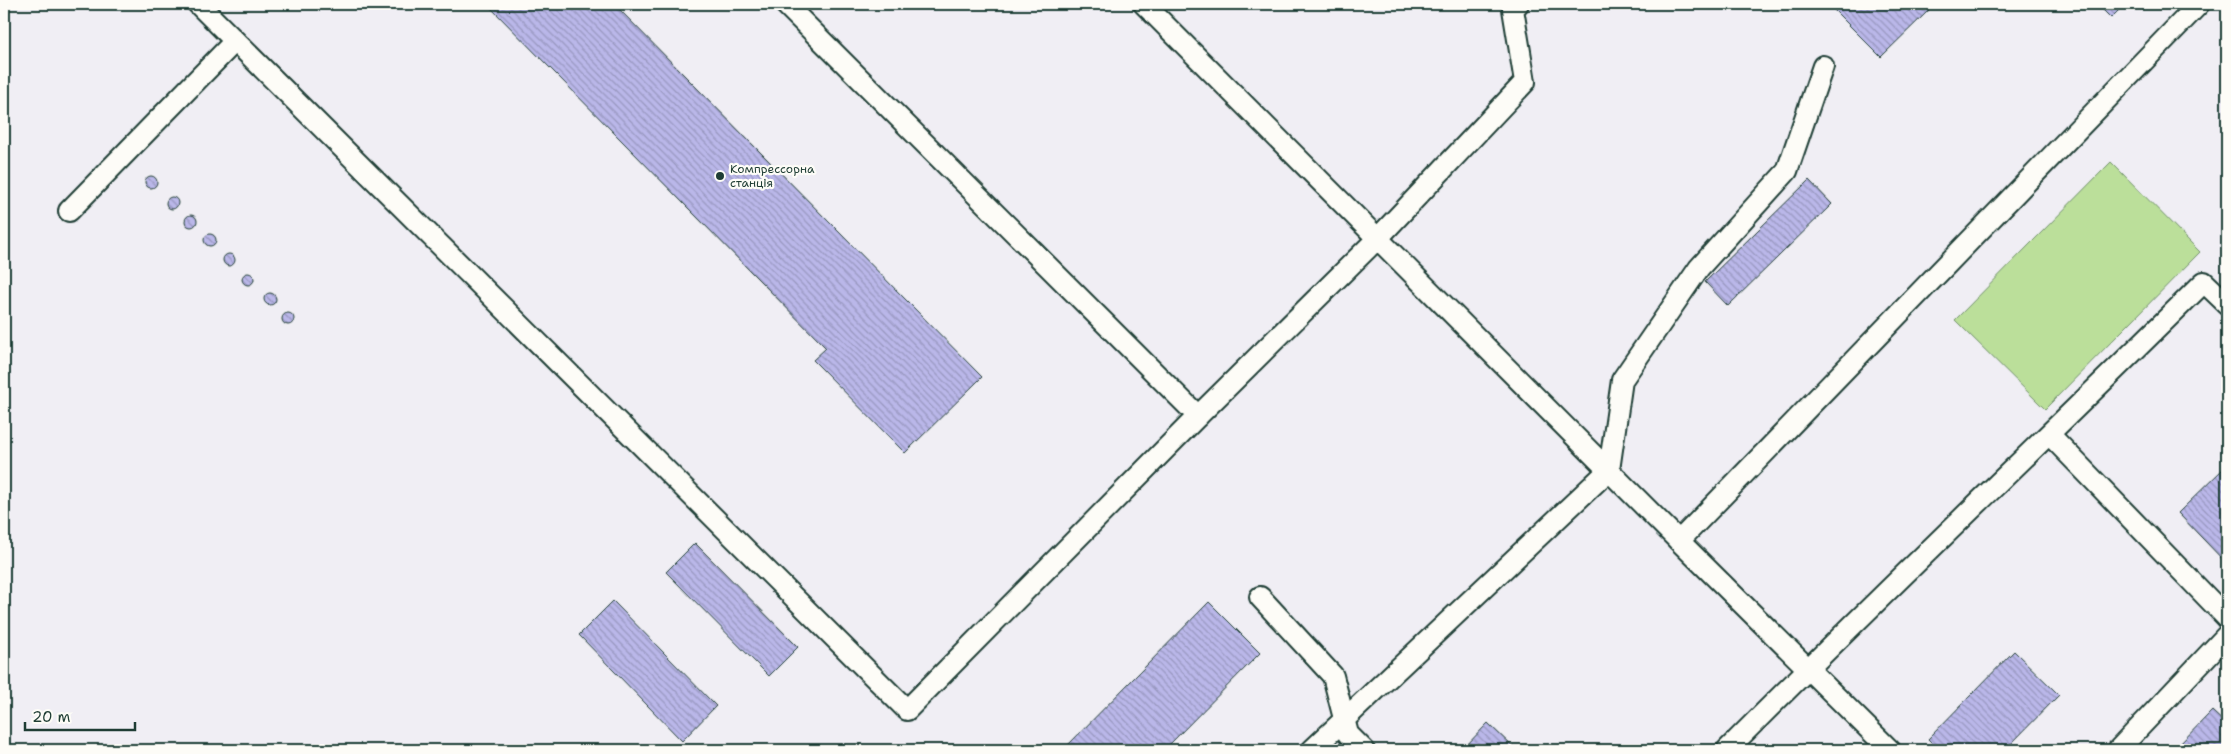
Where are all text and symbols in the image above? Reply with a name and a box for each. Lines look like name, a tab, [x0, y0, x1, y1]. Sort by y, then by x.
place label: Компрессорна станція	[730, 161, 815, 191]
marker: Компрессорна станція	[714, 170, 726, 182]
scale bar	[25, 699, 135, 731]
text: 20 m	[32, 707, 71, 727]

